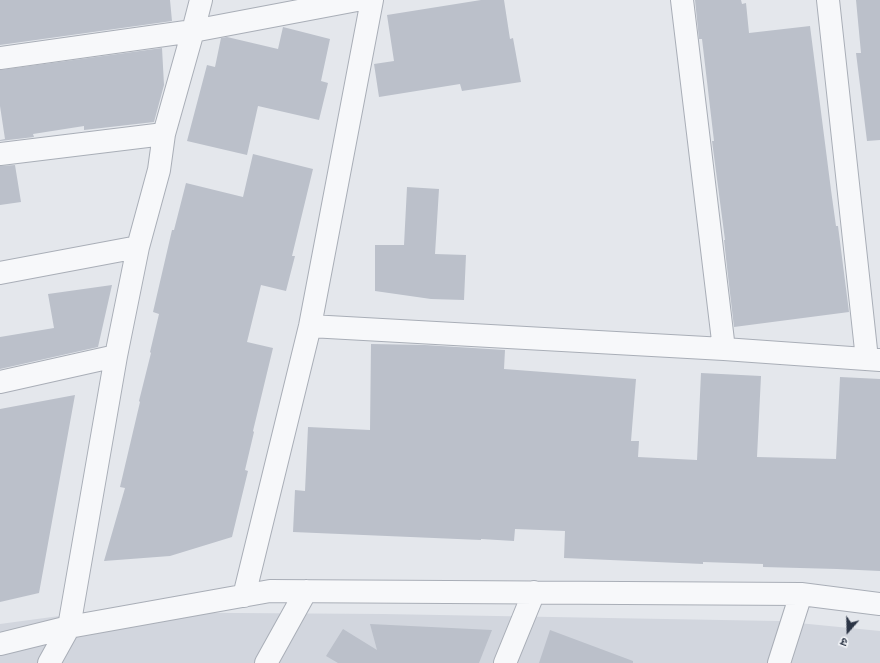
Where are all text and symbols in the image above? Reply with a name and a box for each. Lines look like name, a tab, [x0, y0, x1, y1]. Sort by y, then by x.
north arrow	[828, 611, 868, 651]
text: उ	[838, 635, 849, 650]

